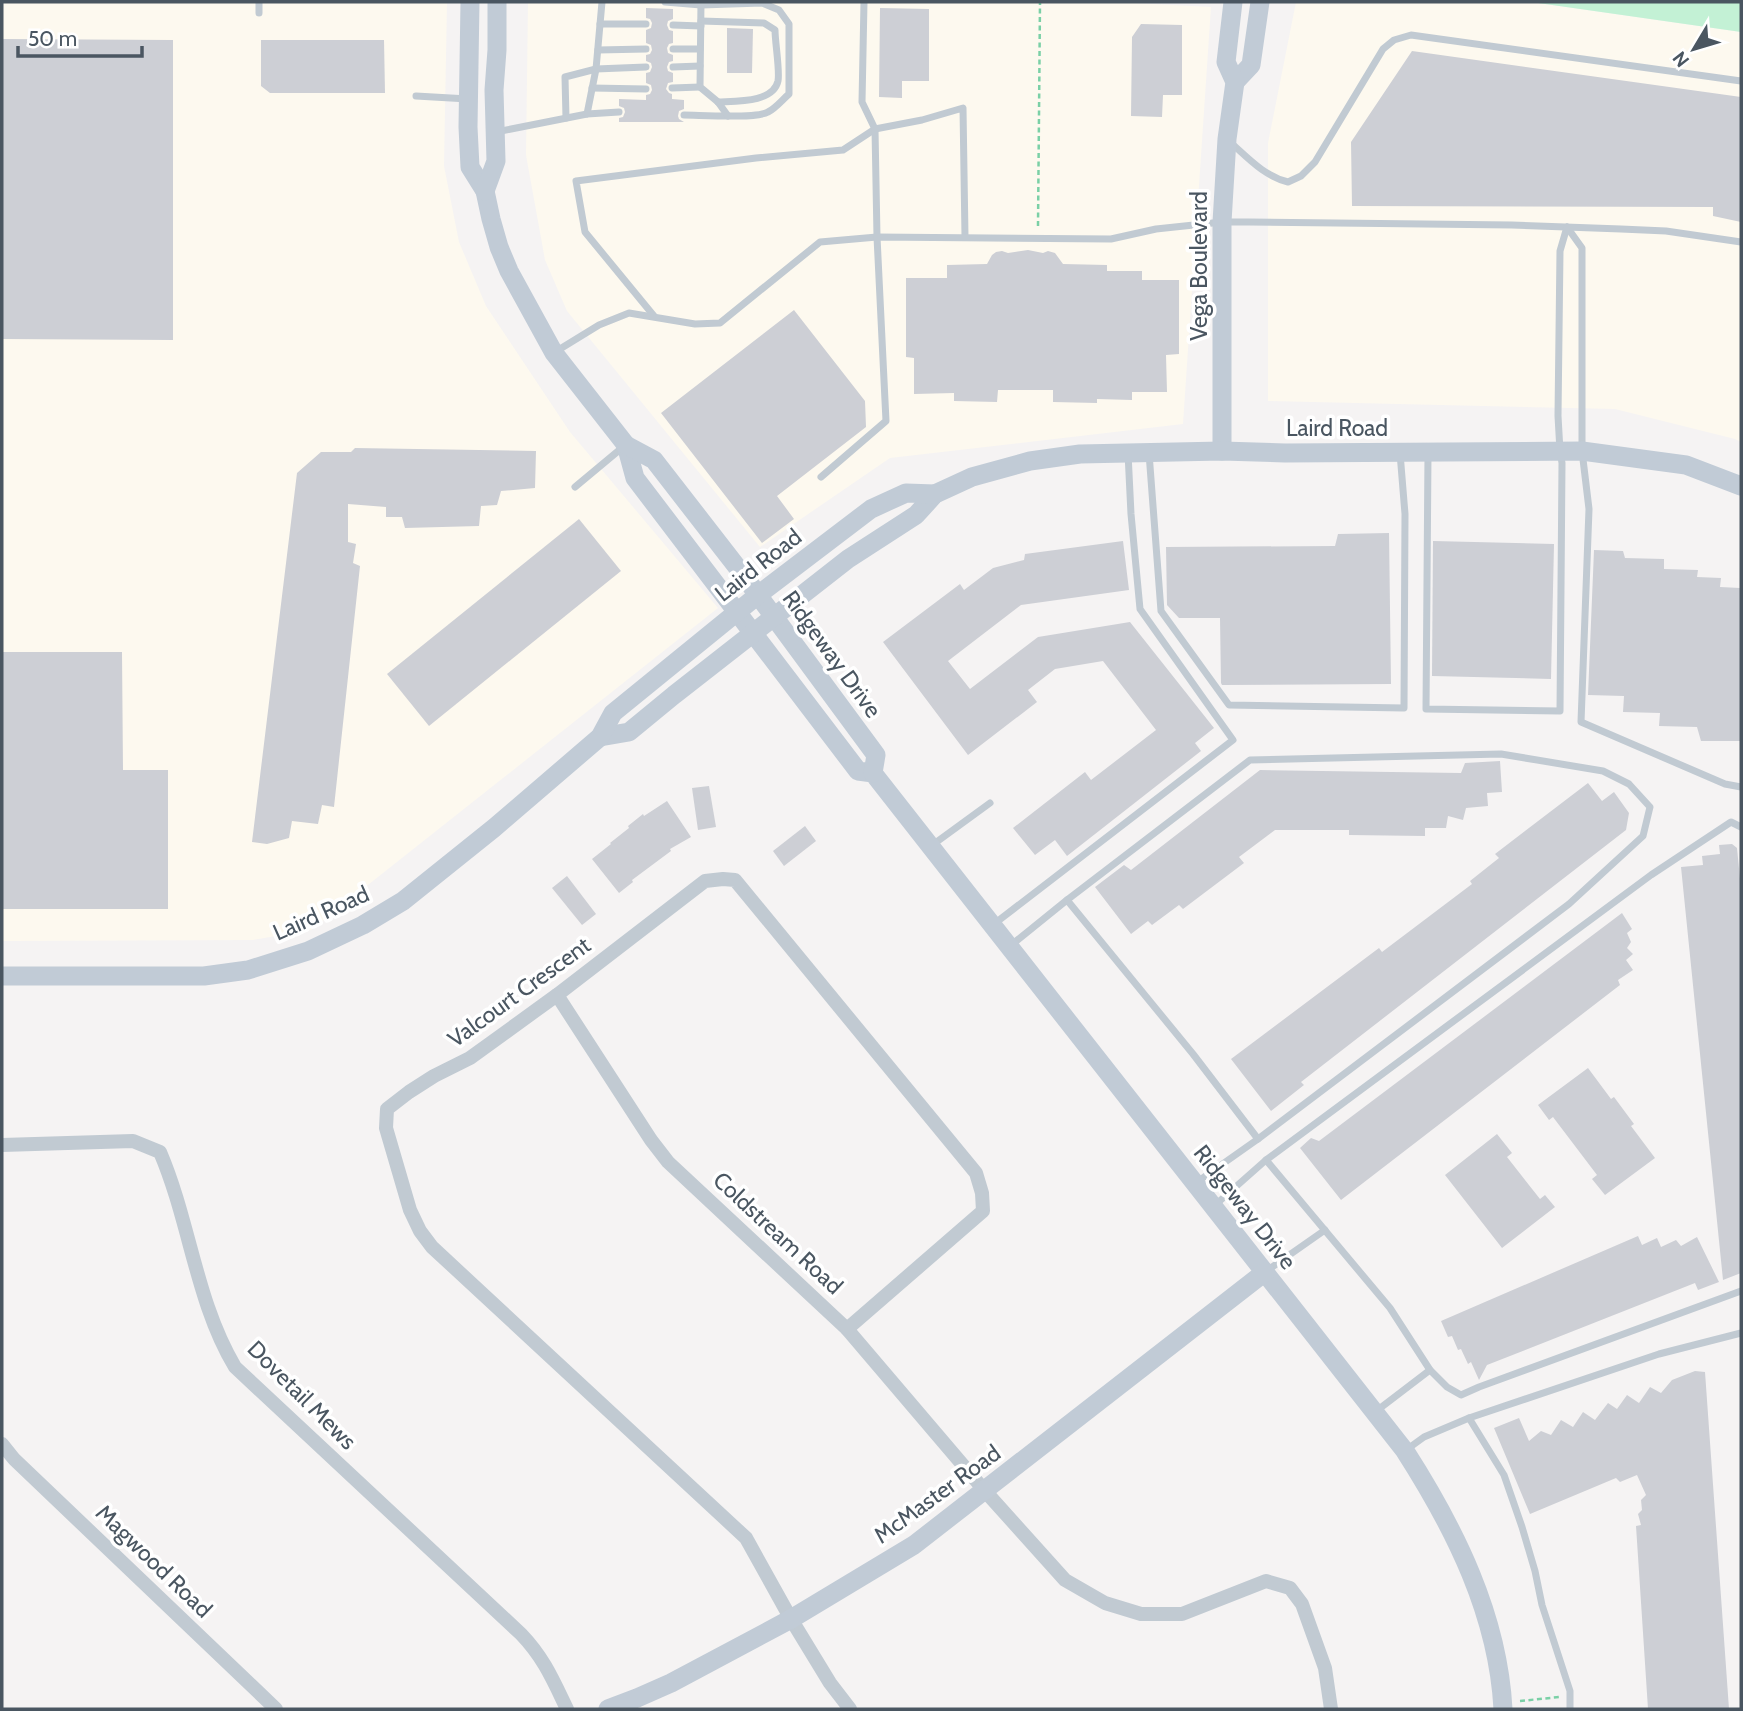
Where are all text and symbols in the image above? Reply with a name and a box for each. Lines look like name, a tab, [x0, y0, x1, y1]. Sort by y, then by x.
scale bar	[18, 14, 142, 58]
north arrow	[1659, 14, 1729, 84]
text: 50 m	[28, 26, 77, 51]
text: N	[1668, 47, 1694, 72]
street label: Vega Boulevard	[1185, 191, 1213, 341]
street label: Laird Road	[1286, 414, 1388, 442]
street label: Laird Road	[709, 522, 807, 608]
street label: Ridgeway Drive	[777, 585, 888, 723]
street label: Laird Road	[269, 879, 373, 947]
street label: Valcourt Crescent	[442, 931, 596, 1053]
street label: Ridgeway Drive	[1188, 1139, 1302, 1275]
street label: Coldstream Road	[707, 1166, 849, 1300]
street label: Dovetail Mews	[242, 1335, 362, 1455]
street label: McMaster Road	[868, 1439, 1006, 1549]
street label: Magwood Road	[90, 1499, 218, 1623]

